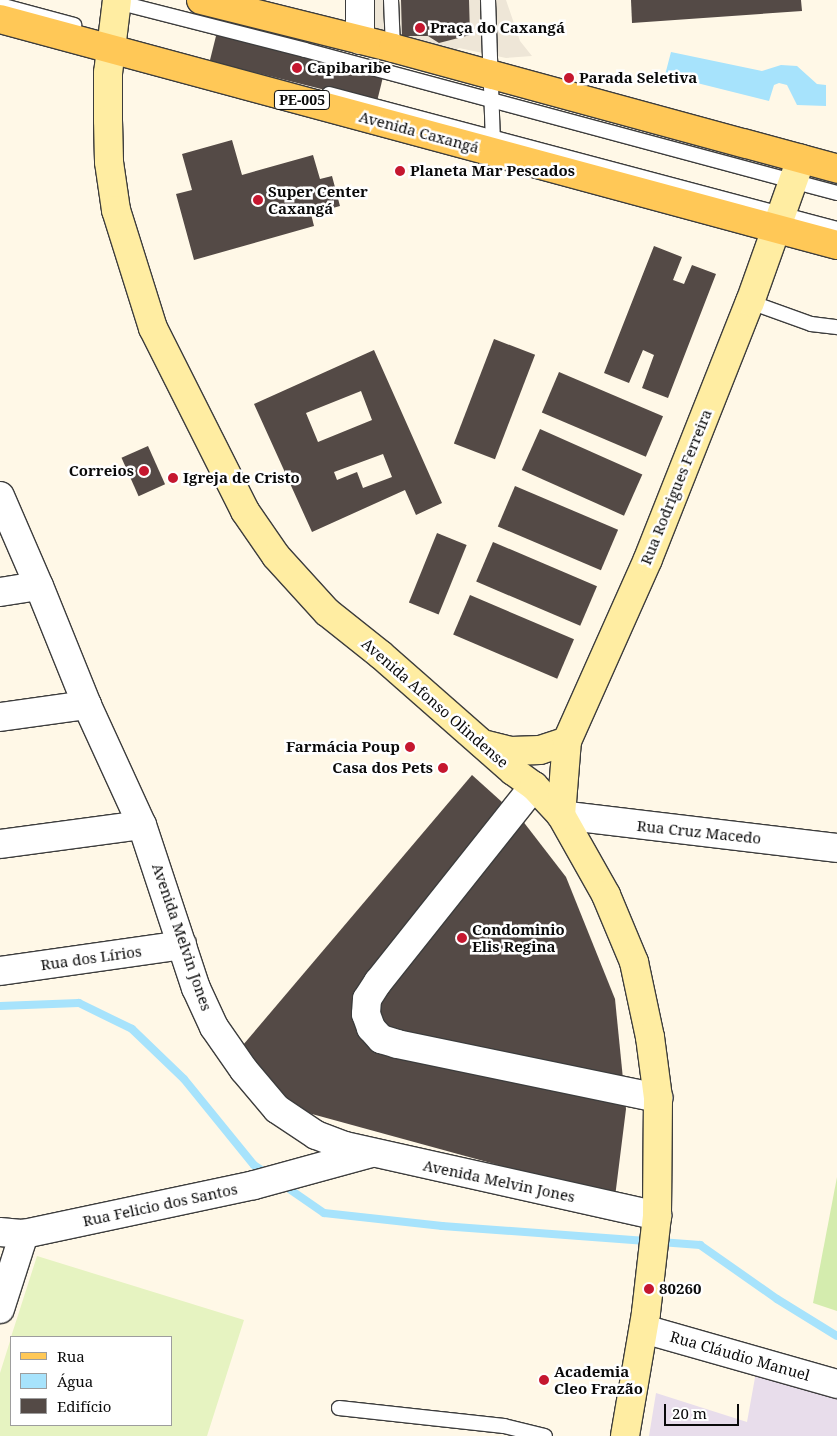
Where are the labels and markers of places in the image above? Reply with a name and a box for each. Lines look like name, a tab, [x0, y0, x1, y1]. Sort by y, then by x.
place label: Praça do Caxangá	[430, 19, 565, 37]
marker: Praça do Caxangá	[414, 22, 426, 34]
place label: Capibaribe	[307, 59, 391, 77]
marker: Capibaribe	[291, 62, 303, 74]
place label: Parada Seletiva	[579, 69, 697, 87]
marker: Parada Seletiva	[563, 72, 575, 84]
place label: Planeta Mar Pescados	[410, 162, 575, 180]
marker: Planeta Mar Pescados	[394, 165, 406, 177]
place label: Super Center Caxangá	[268, 182, 368, 217]
marker: Super Center Caxangá	[252, 194, 264, 206]
place label: Correios	[69, 462, 134, 480]
marker: Correios	[138, 465, 150, 477]
place label: Igreja de Cristo	[183, 469, 300, 487]
marker: Igreja de Cristo	[167, 472, 179, 484]
place label: Farmácia Poup	[286, 738, 400, 756]
marker: Farmácia Poup	[404, 741, 416, 753]
place label: Casa dos Pets	[332, 759, 433, 777]
marker: Casa dos Pets	[437, 762, 449, 774]
place label: Condominio Elis Regina	[472, 920, 565, 955]
marker: Condominio Elis Regina	[456, 932, 468, 944]
place label: 80260	[659, 1280, 701, 1298]
marker: 80260	[643, 1283, 655, 1295]
place label: Academia Cleo Frazão	[554, 1362, 643, 1397]
marker: Academia Cleo Frazão	[538, 1374, 550, 1386]

